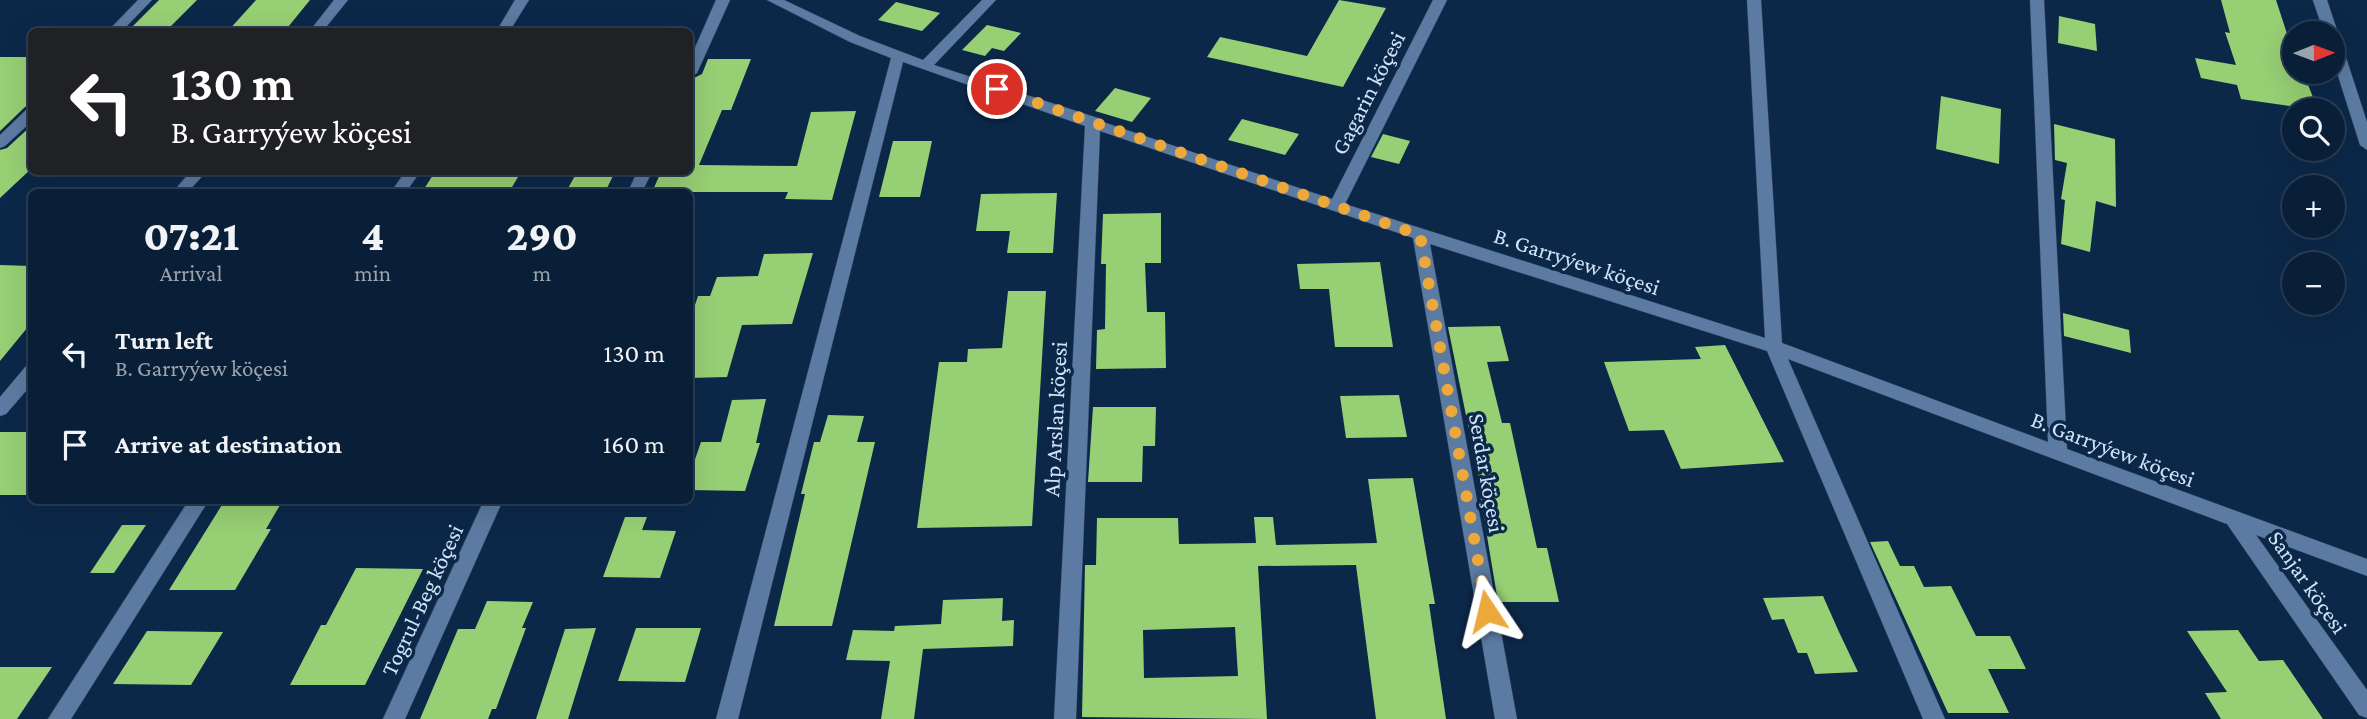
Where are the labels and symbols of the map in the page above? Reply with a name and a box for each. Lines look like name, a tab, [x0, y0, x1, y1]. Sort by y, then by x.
north arrow	[2282, 21, 2345, 84]
street label: Gagarin köçesi	[1326, 27, 1410, 159]
pin	[967, 59, 1027, 119]
street label: B. Garryýew köçesi	[1491, 222, 1663, 300]
street label: Alp Arslan köçesi	[1038, 341, 1072, 497]
street label: B. Garryýew köçesi	[2028, 406, 2198, 492]
street label: Serdar köçesi	[1464, 411, 1510, 535]
street label: Togrul-Beg köçesi	[376, 520, 468, 680]
street label: Sanjar köçesi	[2263, 526, 2353, 638]
position arrow	[1450, 574, 1524, 648]

